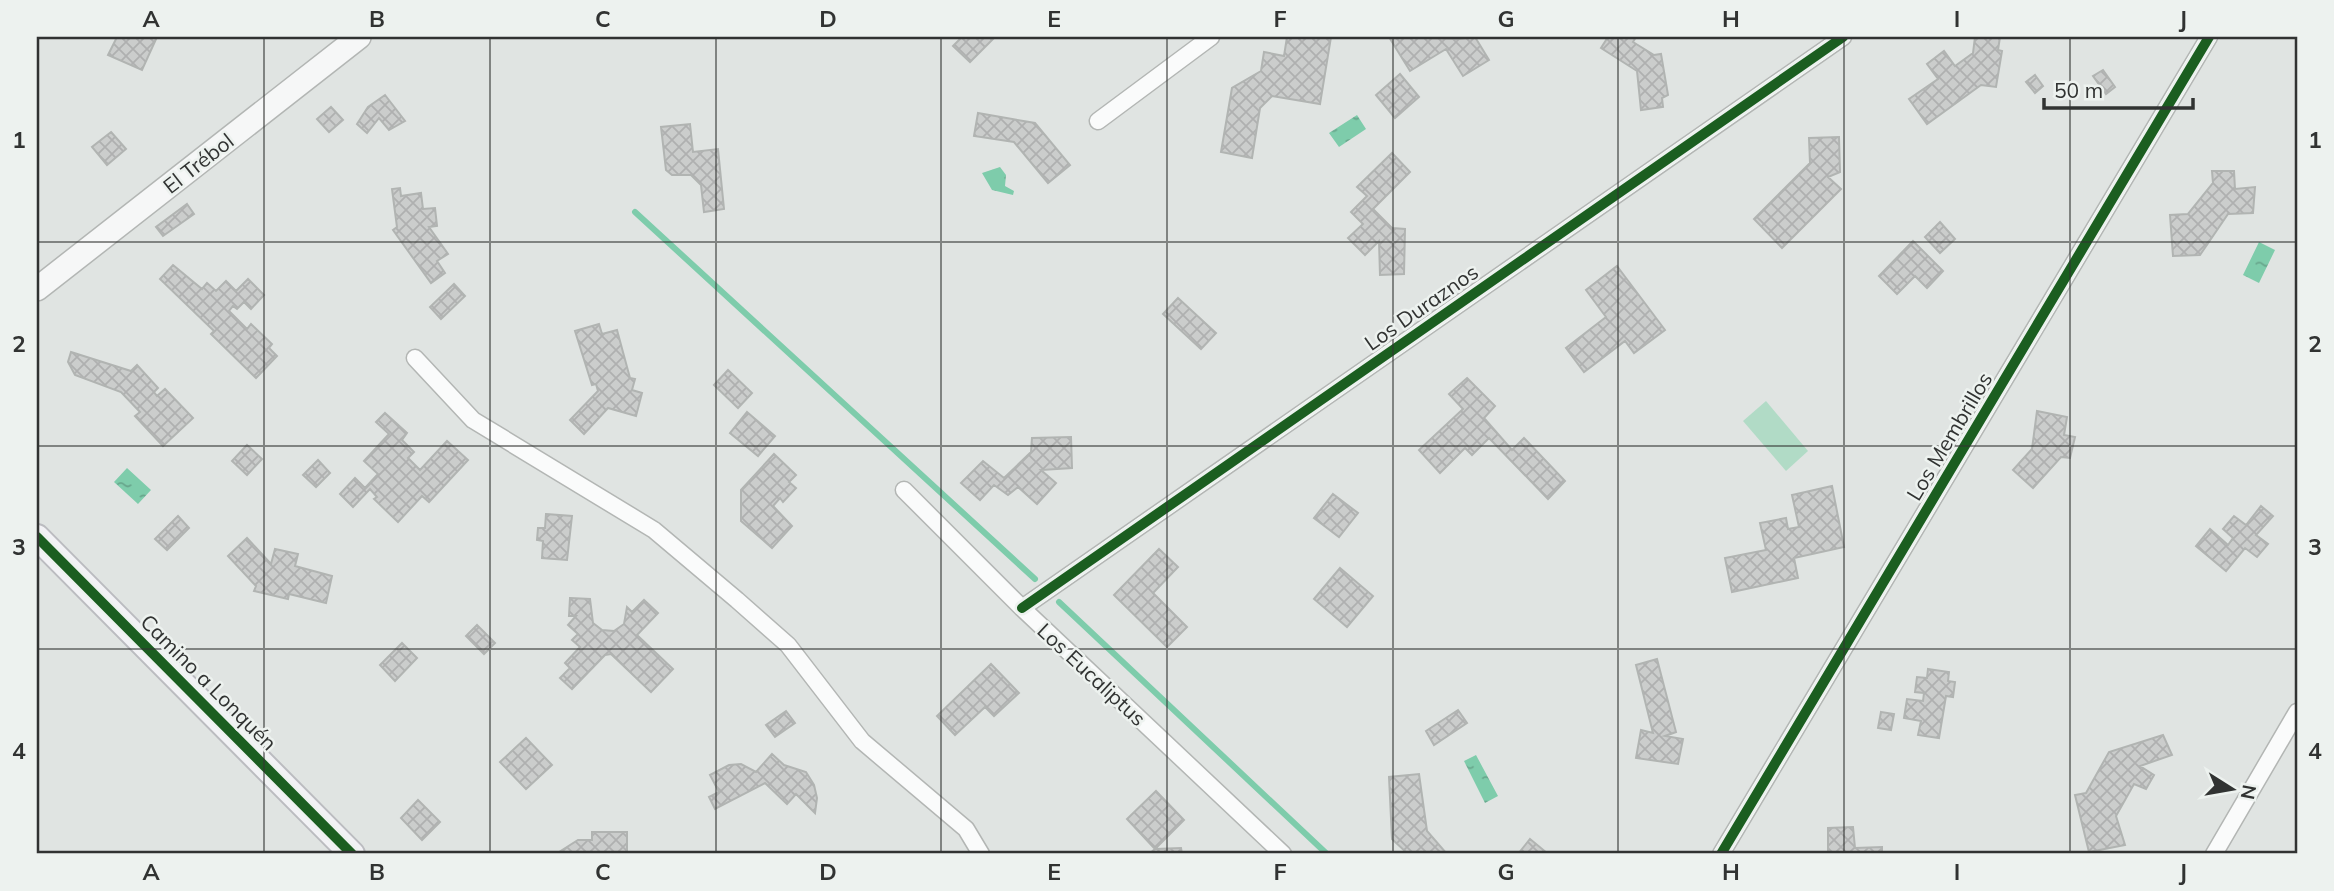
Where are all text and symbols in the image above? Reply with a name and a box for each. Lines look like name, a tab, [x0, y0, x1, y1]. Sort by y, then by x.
text: A	[142, 4, 160, 33]
text: B	[369, 4, 385, 33]
text: C	[595, 4, 611, 33]
text: D	[819, 4, 837, 33]
text: E	[1047, 4, 1061, 33]
text: F	[1273, 4, 1287, 33]
text: G	[1497, 4, 1515, 33]
text: H	[1722, 4, 1740, 33]
text: I	[1954, 4, 1960, 33]
text: J	[2179, 4, 2187, 33]
scale bar	[2044, 66, 2192, 110]
text: 50 m	[2054, 77, 2103, 103]
text: 1	[12, 125, 26, 154]
text: 1	[2308, 125, 2322, 154]
street label: El Trébol	[158, 127, 238, 199]
street label: Los Duraznos	[1359, 258, 1483, 356]
text: 2	[12, 329, 26, 358]
text: 2	[2308, 329, 2322, 358]
street label: Los Membrillos	[1901, 367, 1997, 505]
text: 3	[12, 532, 26, 561]
text: 3	[2308, 532, 2322, 561]
street label: Camino a Lonquén	[135, 608, 283, 756]
street label: Los Eucaliptus	[1032, 617, 1152, 731]
text: 4	[12, 736, 26, 765]
text: 4	[2308, 736, 2322, 765]
north arrow	[2198, 754, 2268, 824]
text: N	[2236, 783, 2262, 802]
text: A	[142, 857, 160, 886]
text: B	[369, 857, 385, 886]
text: C	[595, 857, 611, 886]
text: D	[819, 857, 837, 886]
text: E	[1047, 857, 1061, 886]
text: F	[1273, 857, 1287, 886]
text: G	[1497, 857, 1515, 886]
text: H	[1722, 857, 1740, 886]
text: I	[1954, 857, 1960, 886]
text: J	[2179, 857, 2187, 886]

